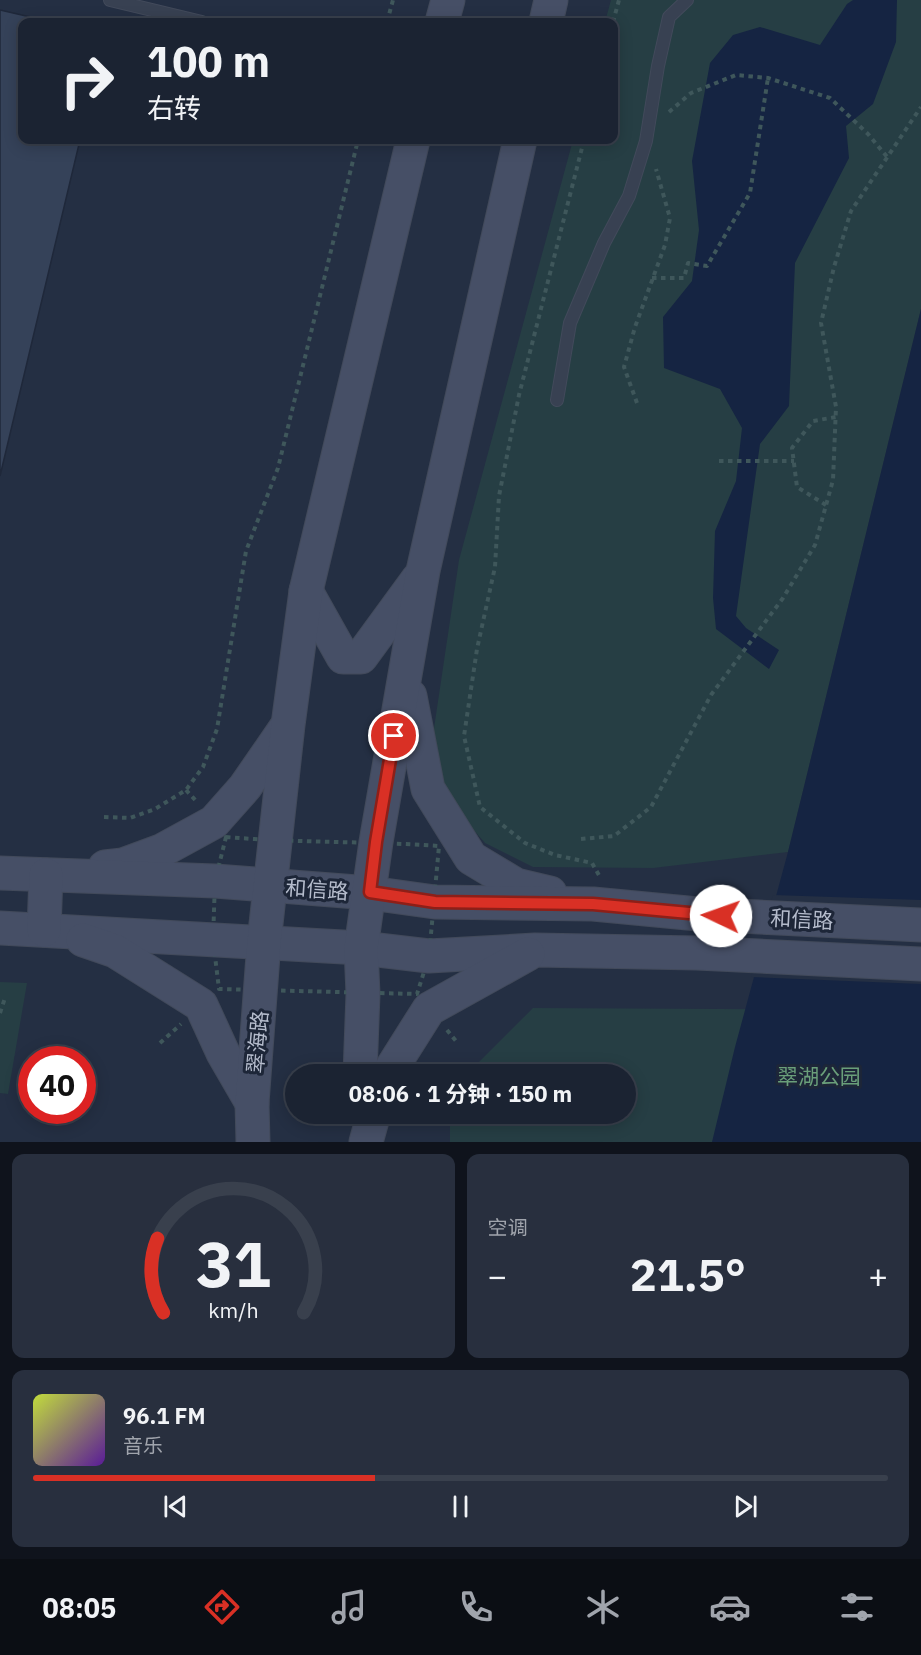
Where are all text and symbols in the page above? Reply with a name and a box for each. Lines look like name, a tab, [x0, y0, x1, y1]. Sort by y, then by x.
text: 100 m	[147, 34, 270, 89]
icon: right	[48, 42, 126, 120]
text: 右转	[147, 90, 201, 125]
pin	[368, 710, 419, 761]
icon: arrive	[377, 719, 410, 752]
street label: 和信路	[285, 873, 349, 905]
position arrow	[689, 884, 753, 948]
street label: 和信路	[770, 903, 834, 935]
street label: 翠海路	[240, 1009, 274, 1075]
speed limit sign: 40	[18, 1046, 96, 1124]
park label: 翠湖公园	[777, 1062, 861, 1090]
text: 08:06 · 1 分钟 · 150 m	[349, 1079, 572, 1108]
text: 空调	[488, 1214, 528, 1241]
text: 31	[196, 1223, 271, 1304]
text: 21.5°	[630, 1245, 746, 1303]
text: −	[488, 1254, 507, 1297]
text: +	[868, 1254, 888, 1297]
text: km/h	[208, 1296, 258, 1324]
text: 96.1 FM	[123, 1401, 206, 1430]
text: 音乐	[123, 1432, 163, 1459]
icon: previous	[159, 1490, 192, 1523]
icon: pause	[444, 1490, 477, 1523]
icon: next	[729, 1490, 762, 1523]
icon: directions	[201, 1586, 243, 1628]
icon: music	[328, 1586, 370, 1628]
icon: phone	[455, 1586, 497, 1628]
icon: climate	[582, 1586, 624, 1628]
icon: car	[709, 1586, 751, 1628]
icon: filters	[836, 1586, 878, 1628]
text: 08:05	[43, 1590, 116, 1625]

